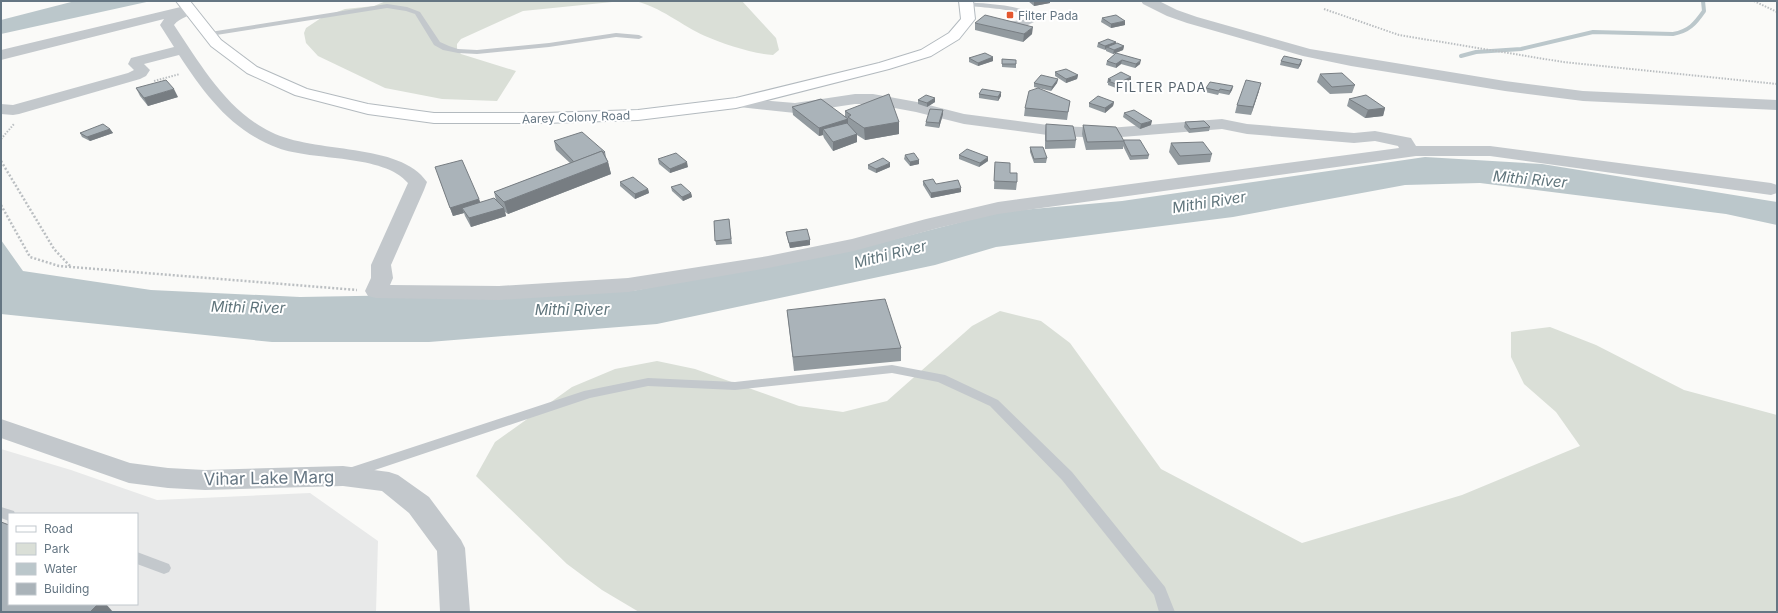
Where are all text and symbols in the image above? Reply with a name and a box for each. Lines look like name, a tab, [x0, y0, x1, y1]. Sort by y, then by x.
place label: Filter Pada	[1018, 8, 1078, 23]
marker: Filter Pada	[1005, 10, 1015, 20]
district label: FILTER PADA	[1116, 79, 1206, 95]
street label: Aarey Colony Road	[522, 108, 630, 126]
water label: Mithi River	[1492, 166, 1568, 192]
water label: Mithi River	[1171, 187, 1248, 217]
water label: Mithi River	[852, 236, 929, 272]
water label: Mithi River	[211, 297, 286, 317]
water label: Mithi River	[535, 300, 610, 319]
street label: Vihar Lake Marg	[203, 467, 335, 489]
legend	[8, 513, 138, 605]
text: Road	[44, 521, 73, 536]
text: Park	[44, 541, 70, 556]
text: Water	[44, 561, 78, 576]
text: Building	[44, 581, 89, 596]

